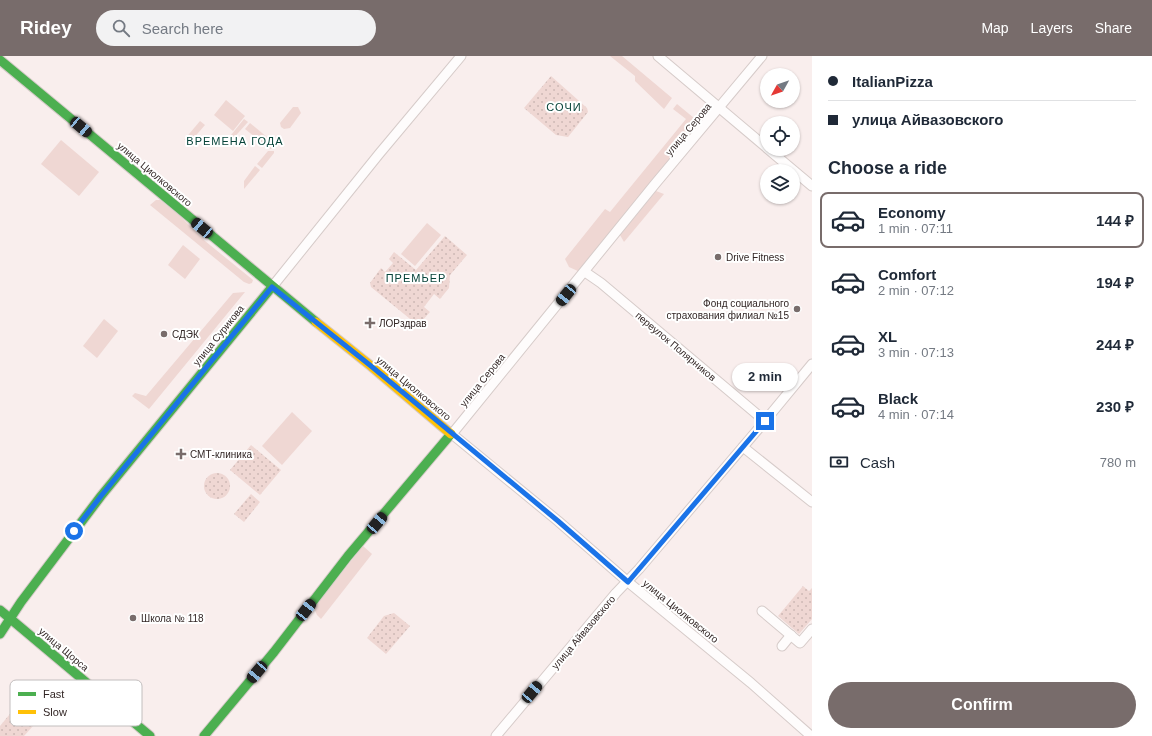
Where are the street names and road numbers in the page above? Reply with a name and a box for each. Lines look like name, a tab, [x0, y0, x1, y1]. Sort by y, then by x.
street label: улица Серова	[663, 101, 714, 158]
street label: улица Циолковского	[115, 140, 194, 209]
street label: улица Сурикова	[191, 303, 246, 368]
street label: переулок Полярников	[633, 310, 718, 383]
street label: улица Серова	[458, 351, 507, 409]
street label: улица Циолковского	[374, 354, 453, 423]
street label: улица Циолковского	[641, 578, 721, 645]
street label: улица Айвазовского	[549, 593, 618, 671]
street label: улица Щорса	[37, 625, 91, 674]

